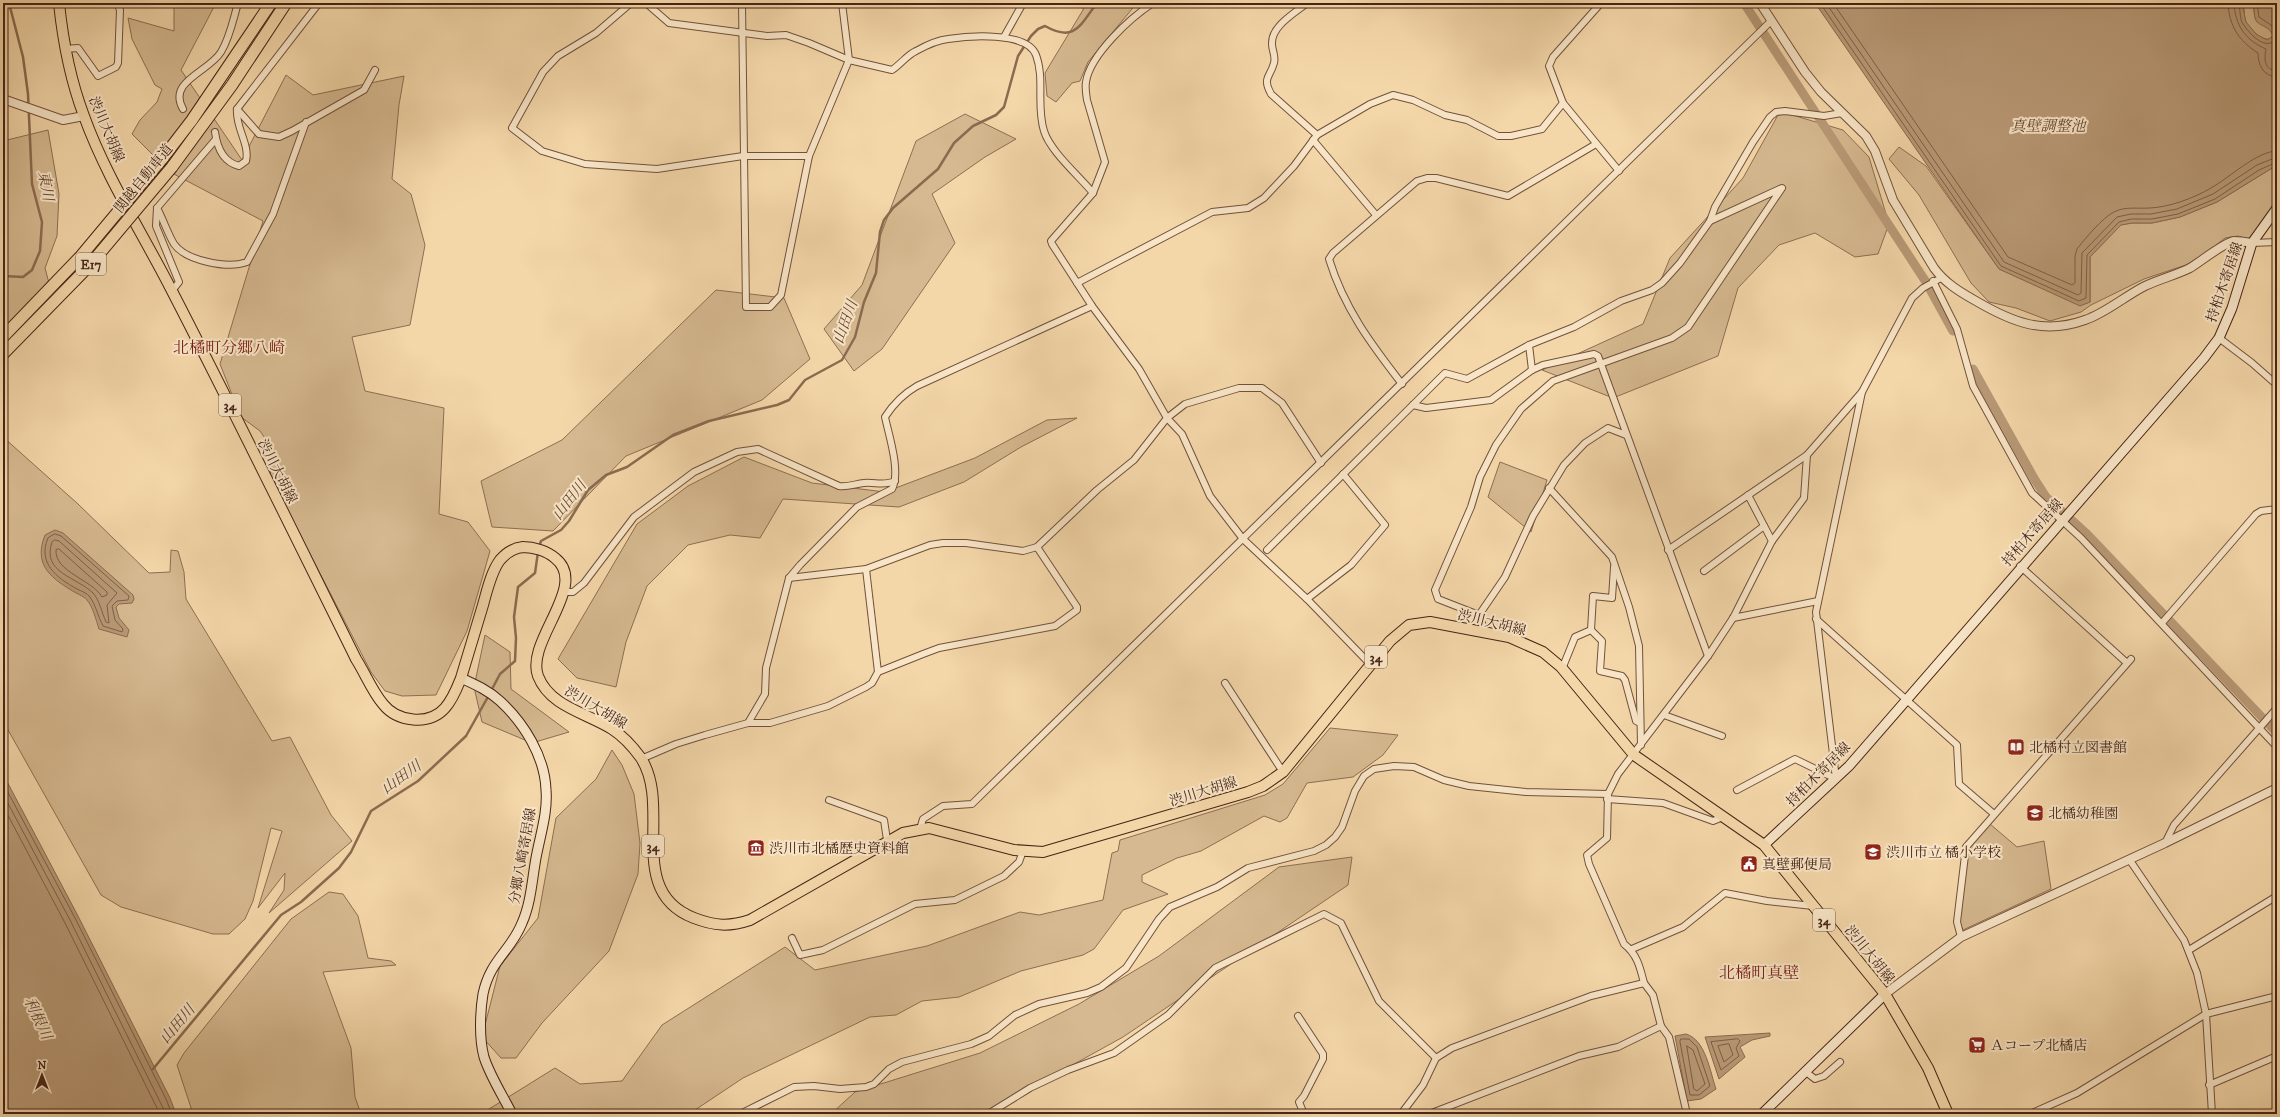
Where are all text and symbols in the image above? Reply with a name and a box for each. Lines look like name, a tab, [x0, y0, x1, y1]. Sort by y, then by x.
street label: 渋川大胡線	[84, 94, 128, 165]
water label: 真壁調整池	[2010, 117, 2087, 136]
street label: 関越自動車道	[110, 140, 177, 217]
water label: 東川	[34, 170, 58, 204]
street label: 持柏木寄居線	[2203, 240, 2247, 325]
road number: E17	[76, 253, 106, 275]
water label: 山田川	[829, 296, 863, 347]
district label: 北橘町分郷八崎	[173, 338, 285, 358]
road number: 34	[219, 394, 241, 416]
street label: 渋川大胡線	[253, 436, 301, 507]
water label: 山田川	[548, 475, 592, 524]
street label: 持柏木寄居線	[1998, 495, 2067, 570]
street label: 渋川大胡線	[1456, 606, 1528, 640]
road number: 34	[1365, 646, 1387, 668]
street label: 渋川大胡線	[561, 682, 630, 734]
library icon: 北橘村立図書館	[2006, 737, 2026, 757]
street label: 持柏木寄居線	[1783, 739, 1855, 811]
place label: 北橘村立図書館	[2029, 739, 2127, 757]
water label: 山田川	[378, 755, 427, 798]
street label: 渋川大胡線	[1167, 773, 1239, 811]
school or university icon: 北橘幼稚園	[2025, 803, 2045, 823]
place label: 北橘幼稚園	[2048, 805, 2118, 823]
street label: 分郷八崎寄居線	[506, 806, 540, 906]
road number: 34	[642, 835, 664, 857]
museum icon: 渋川市北橘歴史資料館	[746, 838, 766, 858]
place label: 渋川市北橘歴史資料館	[769, 840, 909, 858]
school or university icon: 渋川市立 橘小学校	[1863, 842, 1883, 862]
place label: 渋川市立 橘小学校	[1886, 844, 2001, 862]
public building icon: 真壁郵便局	[1739, 854, 1759, 874]
place label: 真壁郵便局	[1762, 856, 1832, 874]
road number: 34	[1813, 909, 1835, 931]
street label: 渋川大胡線	[1840, 922, 1898, 987]
district label: 北橘町真壁	[1719, 963, 1799, 983]
water label: 利根川	[19, 994, 57, 1044]
water label: 山田川	[156, 999, 200, 1048]
supermarket icon: Ａコープ北橘店	[1967, 1035, 1987, 1055]
place label: Ａコープ北橘店	[1990, 1037, 2087, 1055]
north arrow	[22, 1055, 62, 1095]
text: N	[37, 1059, 47, 1073]

